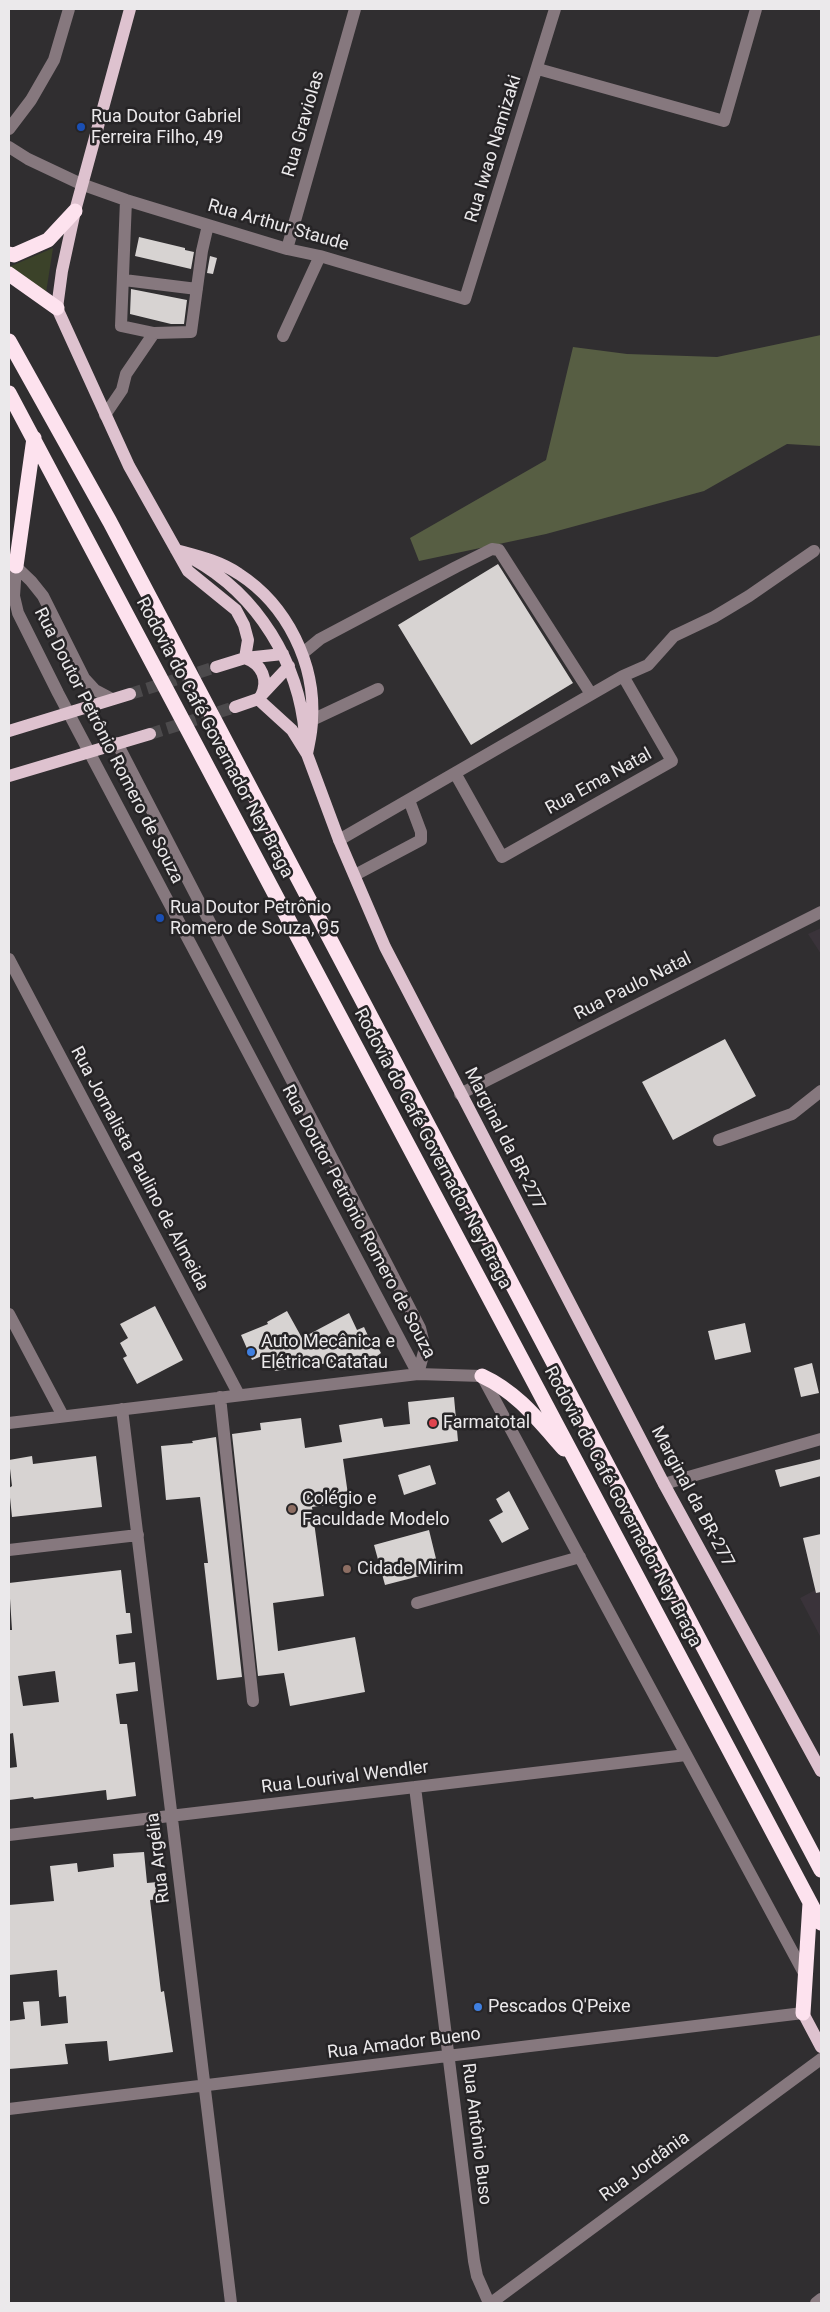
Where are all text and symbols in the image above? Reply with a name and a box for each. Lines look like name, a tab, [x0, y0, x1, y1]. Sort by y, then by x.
street label: Rua Graviolas	[278, 68, 330, 180]
street label: Rua Iwao Namizaki	[461, 73, 527, 225]
place label: Rua Doutor Gabriel Ferreira Filho, 49	[91, 106, 241, 148]
marker: Rua Doutor Gabriel Ferreira Filho, 49	[75, 121, 87, 133]
street label: Rua Arthur Staude	[205, 196, 351, 256]
street label: Rodovia do Café Governador Ney Braga	[131, 594, 297, 882]
street label: Rua Doutor Petrônio Romero de Souza	[29, 604, 187, 888]
street label: Rua Ema Natal	[542, 744, 656, 820]
place label: Rua Doutor Petrônio Romero de Souza, 95	[170, 897, 339, 940]
marker: Rua Doutor Petrônio Romero de Souza, 95	[154, 912, 166, 924]
street label: Rua Paulo Natal	[571, 948, 695, 1026]
street label: Rodovia do Café Governador Ney Braga	[349, 1005, 515, 1293]
street label: Rua Jornalista Paulino de Almeida	[65, 1043, 213, 1295]
street label: Marginal da BR-277	[459, 1064, 549, 1214]
street label: Rua Doutor Petrônio Romero de Souza	[276, 1081, 440, 1363]
place label: Auto Mecânica e Elétrica Catatau	[261, 1331, 395, 1374]
marker: Auto Mecânica e Elétrica Catatau	[245, 1346, 257, 1358]
street label: Rodovia do Café Governador Ney Braga	[539, 1363, 705, 1651]
place label: Farmatotal	[443, 1412, 530, 1434]
marker: Farmatotal	[427, 1417, 439, 1429]
street label: Marginal da BR-277	[646, 1423, 738, 1571]
place label: Colégio e Faculdade Modelo	[302, 1488, 450, 1530]
marker: Colégio e Faculdade Modelo	[286, 1503, 298, 1515]
place label: Cidade Mirim	[357, 1558, 464, 1580]
marker: Cidade Mirim	[341, 1563, 353, 1575]
street label: Rua Lourival Wendler	[260, 1757, 430, 1799]
street label: Rua Argélia	[143, 1811, 175, 1905]
place label: Pescados Q'Peixe	[488, 1996, 630, 2018]
marker: Pescados Q'Peixe	[472, 2001, 484, 2013]
street label: Rua Amador Bueno	[326, 2024, 482, 2064]
street label: Rua Antônio Buso	[457, 2062, 495, 2206]
street label: Rua Jordânia	[596, 2127, 694, 2207]

